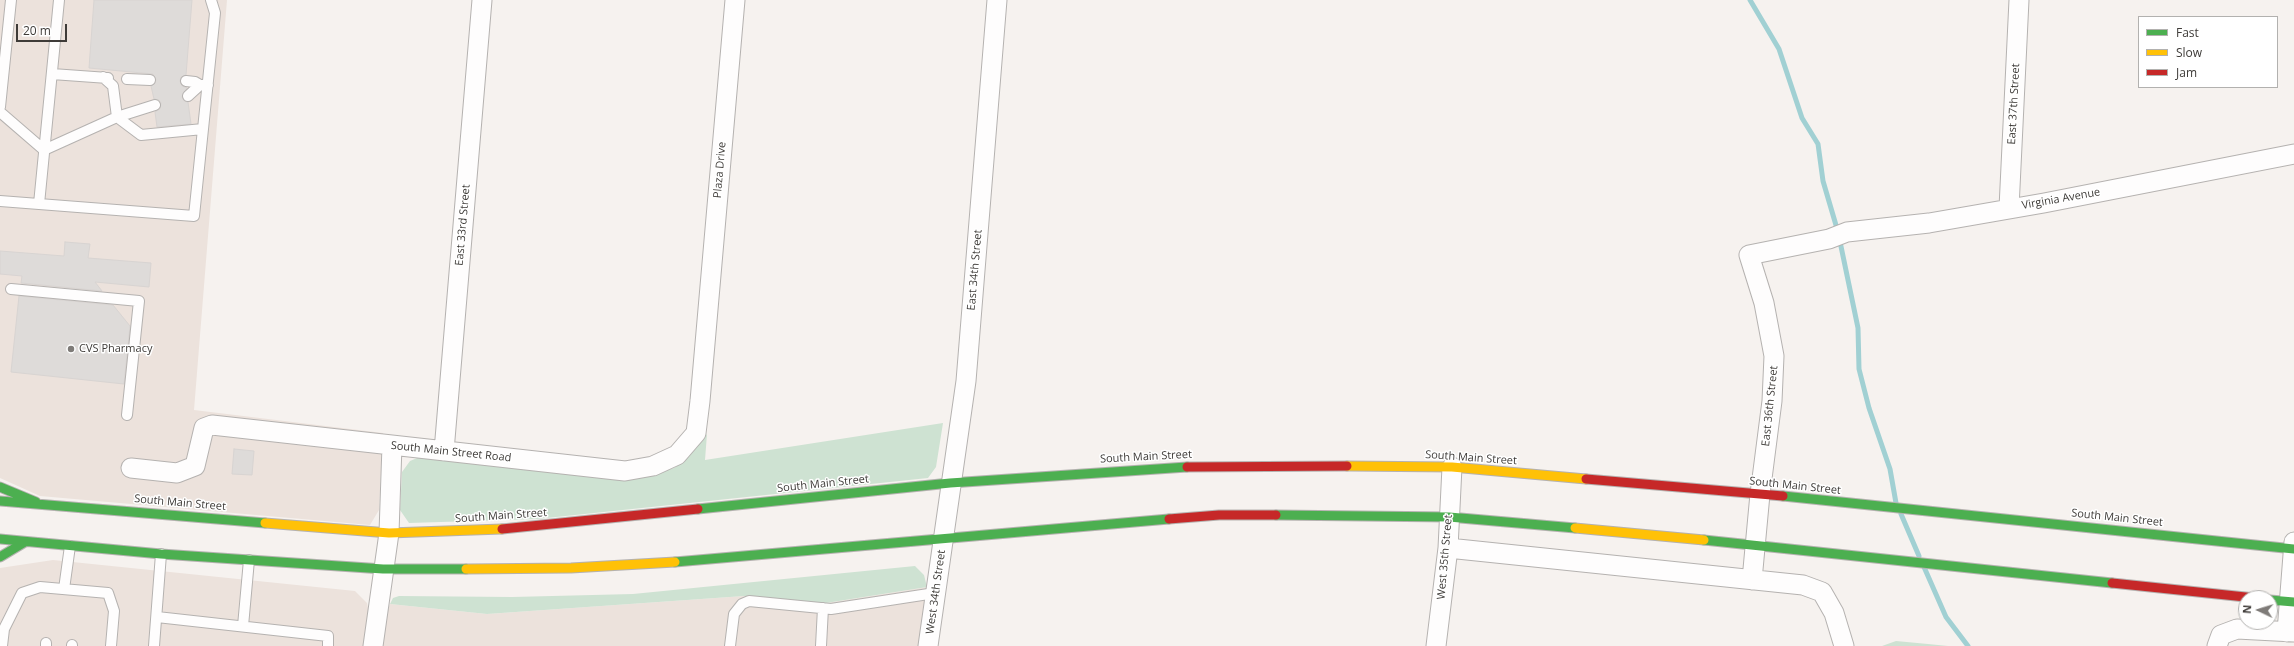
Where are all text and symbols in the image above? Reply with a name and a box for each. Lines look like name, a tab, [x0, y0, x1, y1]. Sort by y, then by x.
scale bar	[18, 16, 69, 42]
legend	[2138, 16, 2278, 88]
text: 20 m	[23, 22, 51, 39]
text: Fast	[2176, 24, 2199, 41]
text: Slow	[2176, 44, 2202, 61]
street label: East 37th Street	[2005, 63, 2023, 145]
text: Jam	[2176, 64, 2197, 81]
street label: Plaza Drive	[711, 141, 729, 199]
street label: East 33rd Street	[453, 184, 473, 266]
street label: Virginia Avenue	[2021, 186, 2101, 212]
street label: East 34th Street	[965, 229, 985, 311]
place label: CVS Pharmacy	[79, 342, 152, 356]
marker: CVS Pharmacy	[66, 344, 76, 354]
street label: East 36th Street	[1759, 365, 1781, 447]
street label: South Main Street Road	[390, 439, 512, 465]
street label: South Main Street	[1100, 448, 1192, 466]
street label: South Main Street	[1425, 448, 1517, 468]
street label: South Main Street	[777, 473, 869, 495]
street label: South Main Street	[1749, 475, 1841, 497]
street label: South Main Street	[134, 492, 226, 514]
street label: South Main Street	[455, 506, 547, 526]
street label: South Main Street	[2071, 507, 2163, 529]
street label: West 35th Street	[1435, 514, 1455, 600]
street label: West 34th Street	[924, 549, 948, 635]
north arrow	[2238, 590, 2278, 630]
text: N	[2239, 604, 2254, 614]

